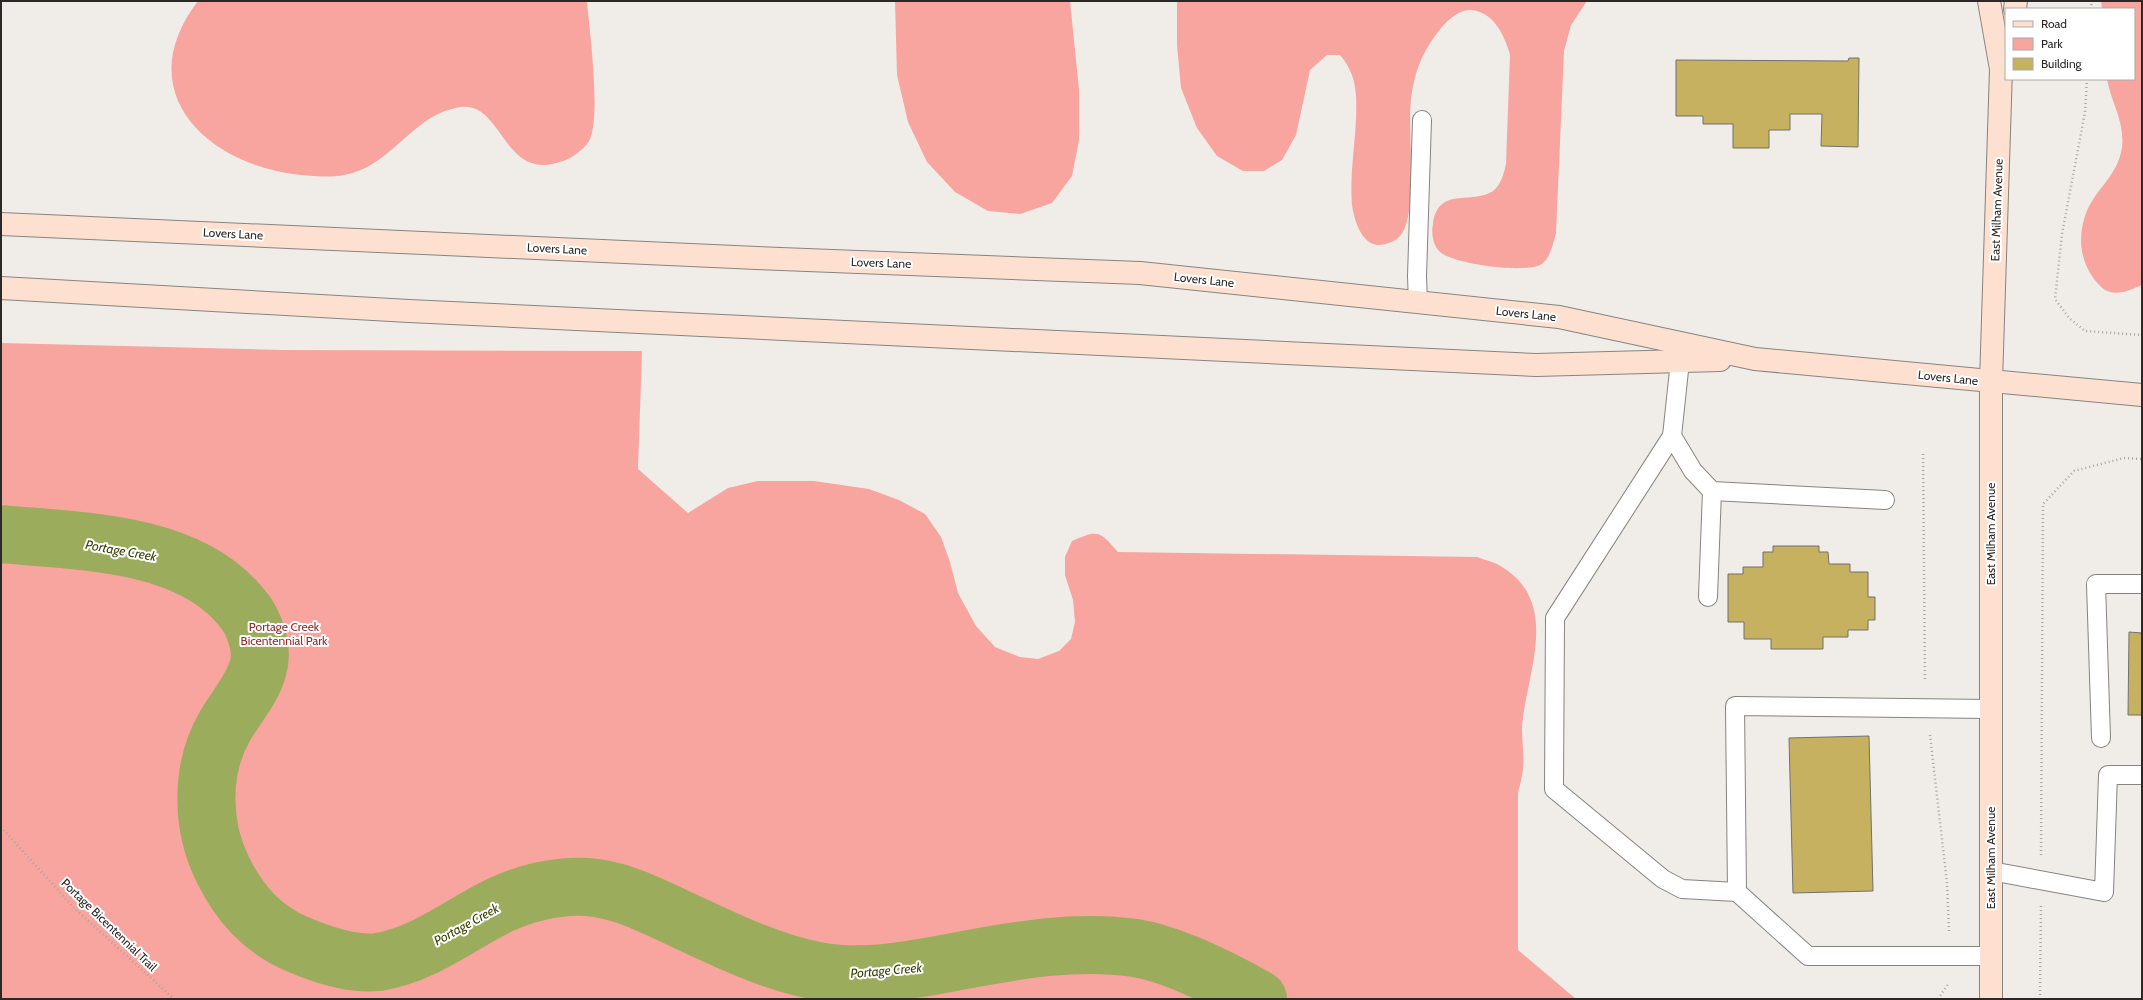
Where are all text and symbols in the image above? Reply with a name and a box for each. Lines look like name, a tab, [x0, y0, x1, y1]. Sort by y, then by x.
legend	[2005, 8, 2135, 80]
text: Road	[2041, 16, 2067, 31]
text: Park	[2041, 36, 2063, 51]
text: Building	[2041, 56, 2083, 71]
street label: East Milham Avenue	[1987, 158, 2006, 262]
street label: Lovers Lane	[202, 224, 264, 243]
street label: Lovers Lane	[526, 239, 588, 258]
street label: Lovers Lane	[851, 254, 911, 271]
street label: Lovers Lane	[1173, 269, 1235, 290]
street label: Lovers Lane	[1495, 303, 1557, 324]
street label: Lovers Lane	[1917, 367, 1979, 388]
street label: East Milham Avenue	[1983, 483, 1998, 585]
water label: Portage Creek	[84, 536, 158, 564]
park label: Portage Creek Bicentennial Park	[241, 619, 328, 648]
street label: East Milham Avenue	[1983, 807, 1998, 909]
street label: Portage Bicentennial Trail	[58, 875, 160, 974]
water label: Portage Creek	[431, 899, 502, 948]
water label: Portage Creek	[850, 959, 923, 981]

